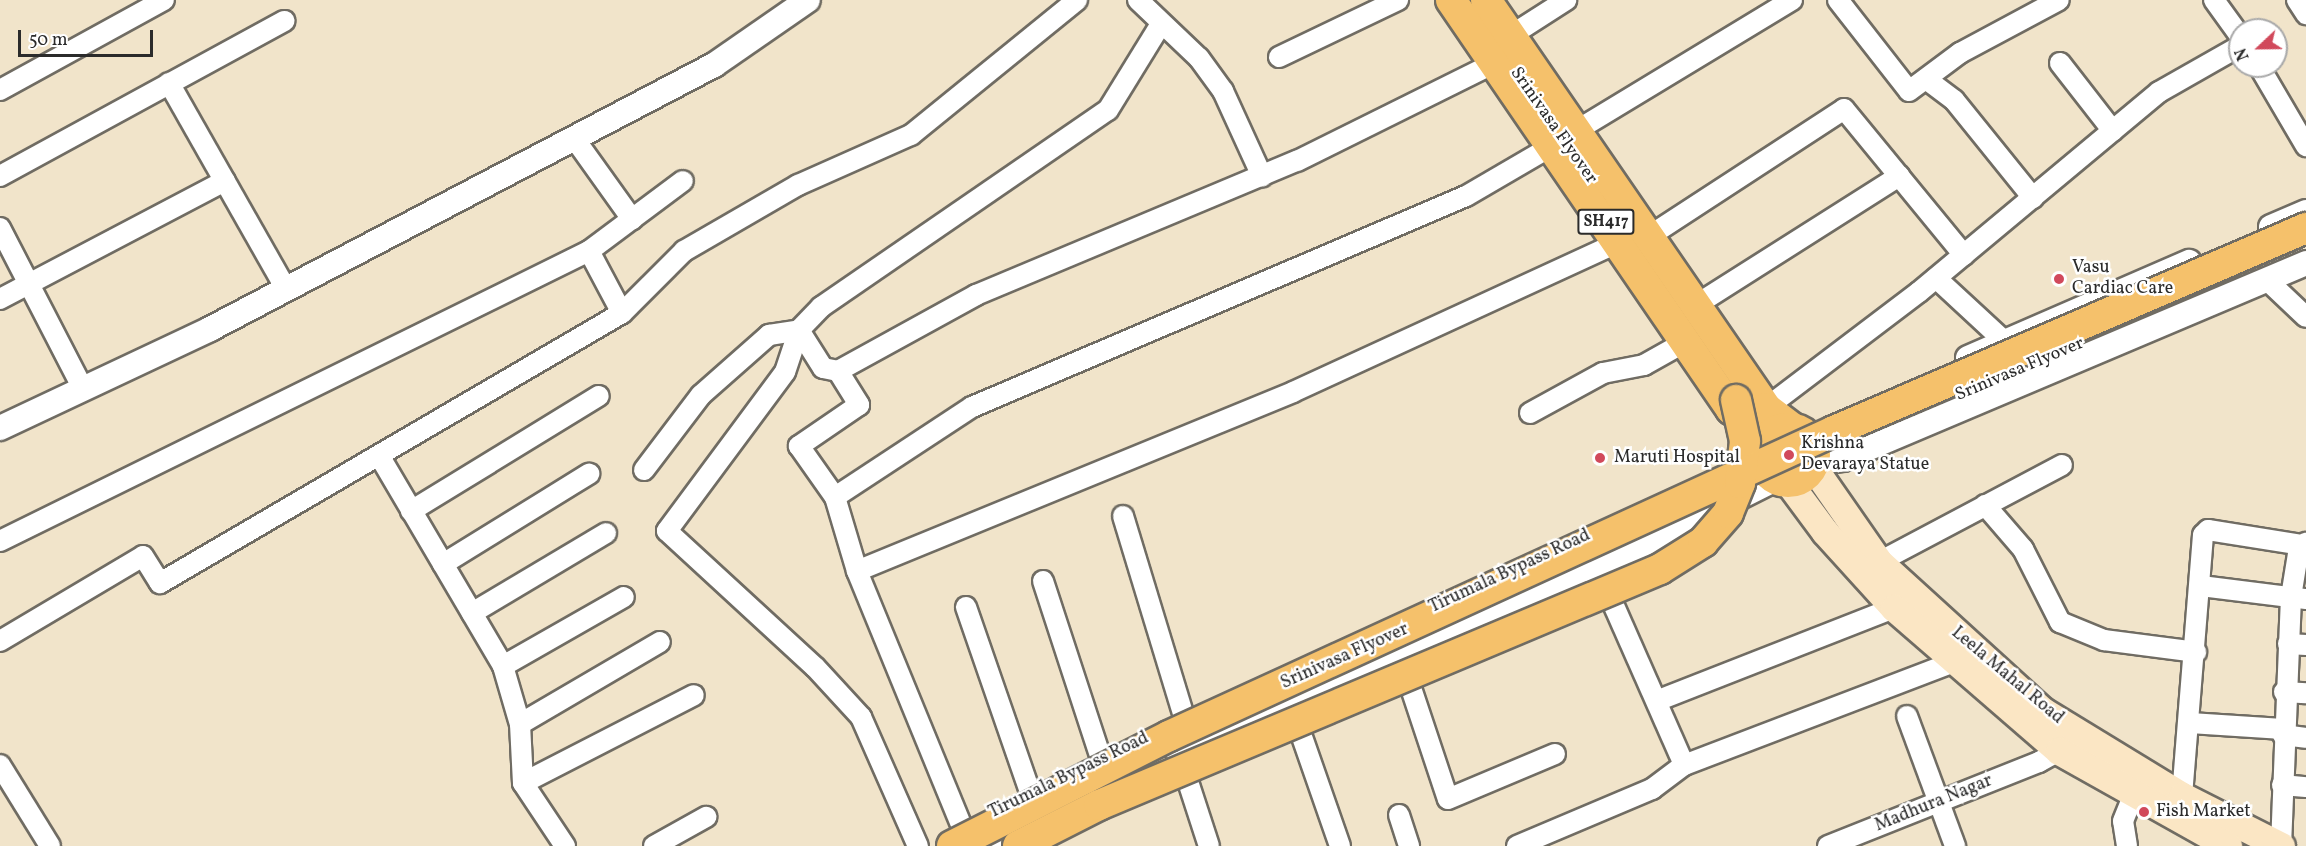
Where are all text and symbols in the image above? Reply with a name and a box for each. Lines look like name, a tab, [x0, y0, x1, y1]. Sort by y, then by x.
scale bar	[21, 18, 156, 56]
north arrow	[2228, 18, 2288, 78]
text: 50 m	[29, 28, 68, 53]
text: N	[2231, 44, 2256, 64]
street label: Srinivasa Flyover	[1505, 63, 1601, 189]
road number: SH417	[1576, 209, 1636, 235]
place label: Vasu Cardiac Care	[2072, 258, 2173, 300]
marker: Vasu Cardiac Care	[2050, 270, 2068, 288]
street label: Srinivasa Flyover	[1952, 333, 2088, 407]
place label: Krishna Devaraya Statue	[1801, 434, 1929, 476]
place label: Maruti Hospital	[1614, 447, 1740, 469]
marker: Krishna Devaraya Statue	[1782, 448, 1796, 462]
marker: Maruti Hospital	[1591, 449, 1609, 467]
street label: Tirumala Bypass Road	[1426, 525, 1594, 619]
street label: Srinivasa Flyover	[1278, 619, 1412, 695]
street label: Leela Mahal Road	[1946, 623, 2068, 729]
street label: Tirumala Bypass Road	[985, 728, 1153, 824]
street label: Madhura Nagar	[1872, 771, 1996, 837]
place label: Fish Market	[2156, 801, 2251, 823]
marker: Fish Market	[2137, 805, 2151, 819]

